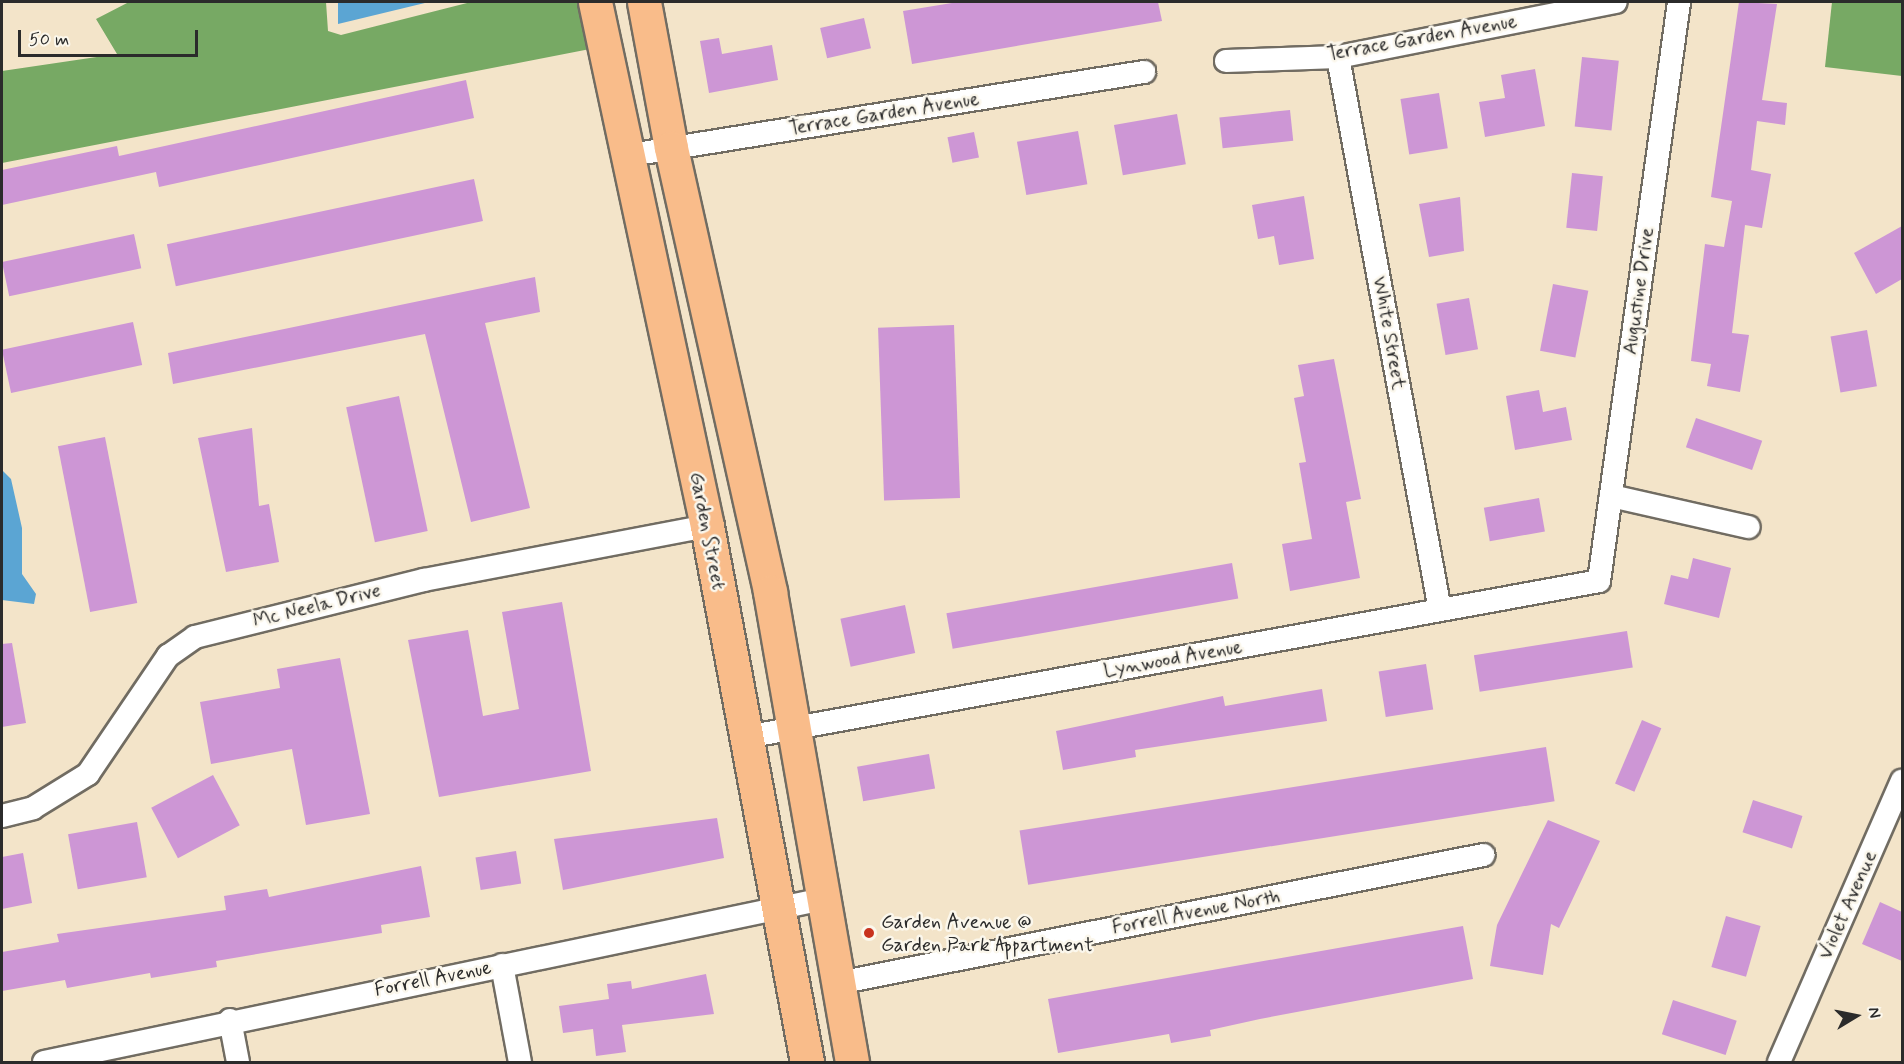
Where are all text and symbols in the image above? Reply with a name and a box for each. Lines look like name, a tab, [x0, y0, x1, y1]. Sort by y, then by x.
street label: Terrace Garden Avenue	[1324, 9, 1520, 67]
scale bar	[21, 18, 201, 56]
text: 50 m	[29, 28, 69, 52]
street label: Terrace Garden Avenue	[785, 87, 983, 141]
street label: Augustine Drive	[1618, 227, 1660, 355]
street label: White Street	[1367, 274, 1411, 392]
street label: Garden Street	[684, 468, 730, 594]
street label: Mc Neela Drive	[251, 579, 383, 633]
street label: Lynwood Avenue	[1099, 635, 1247, 683]
street label: Violet Avenue	[1813, 847, 1883, 963]
street label: Forrell Avenue North	[1108, 883, 1284, 941]
place label: Garden Avenue @ Garden Park Appartment	[881, 910, 1090, 957]
marker: Garden Avenue @ Garden Park Appartment	[862, 926, 876, 940]
street label: Forrell Avenue	[370, 955, 496, 1003]
north arrow	[1826, 986, 1886, 1046]
text: N	[1863, 1006, 1885, 1020]

